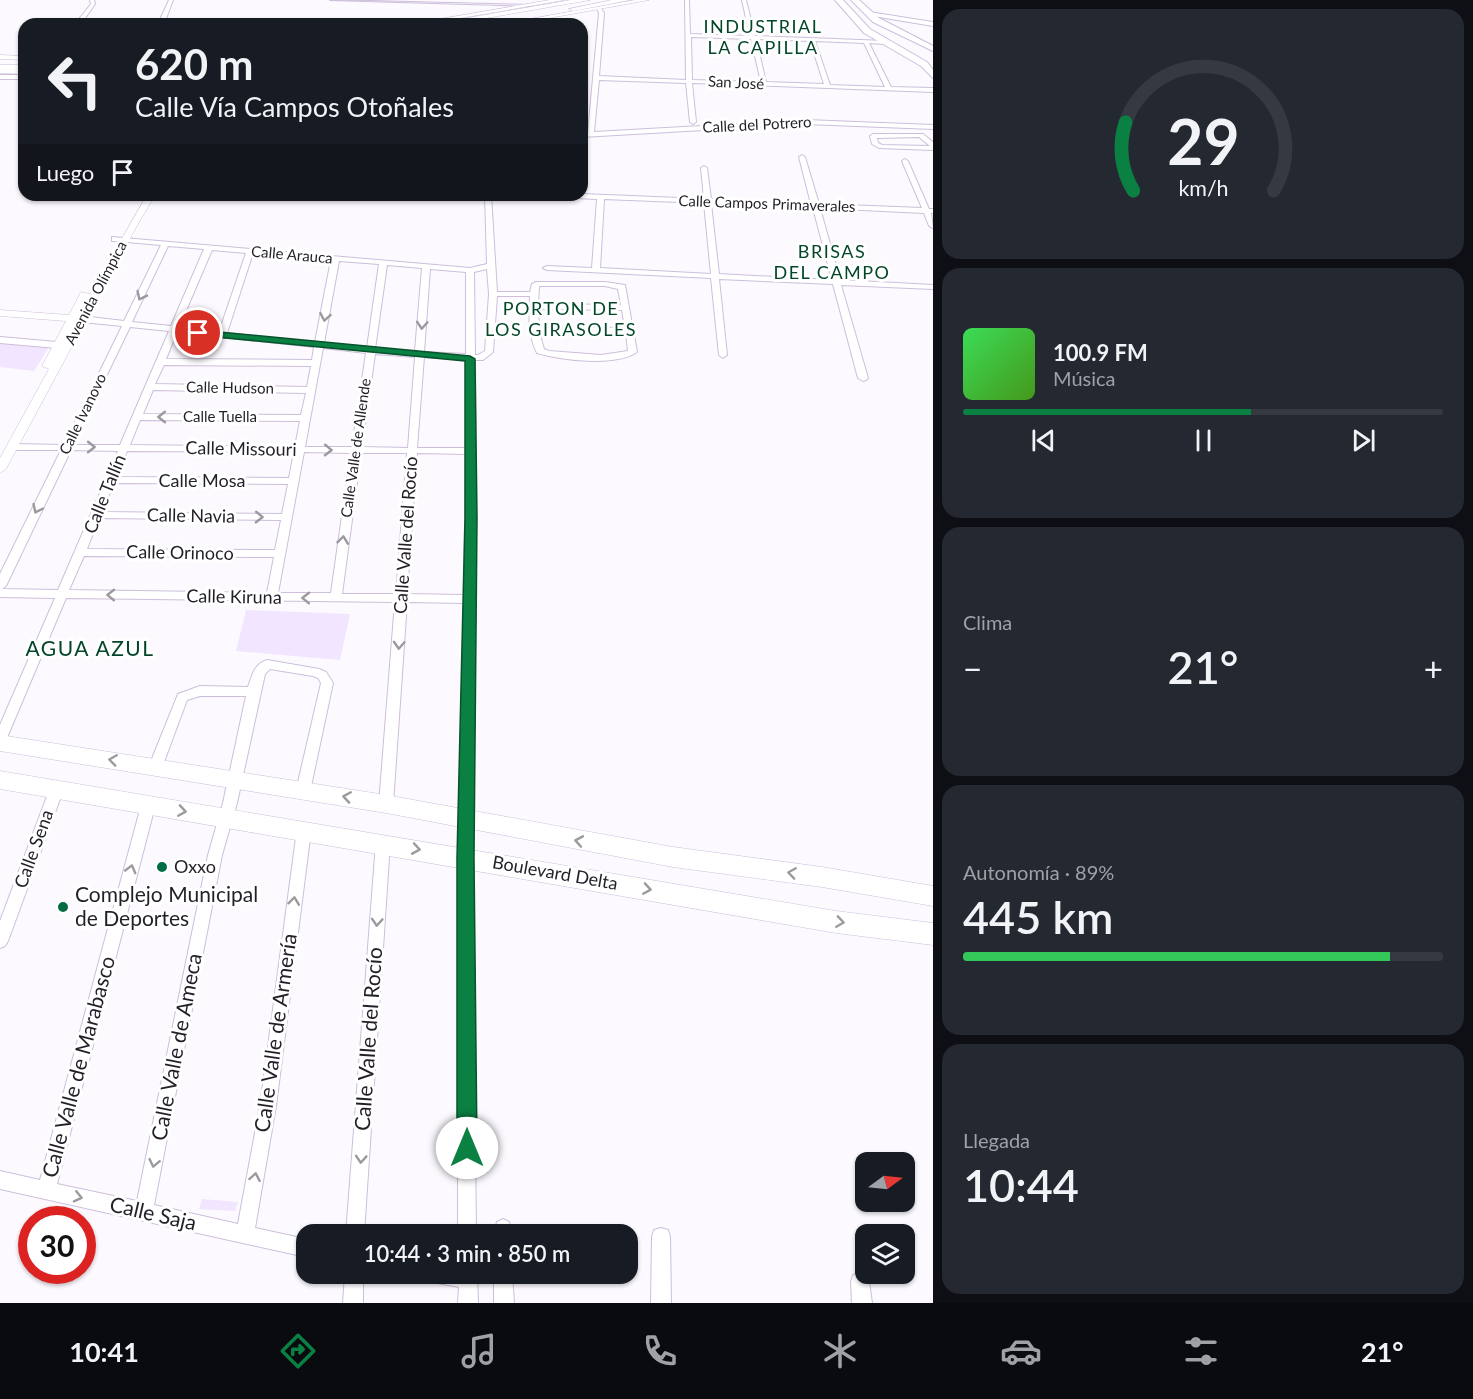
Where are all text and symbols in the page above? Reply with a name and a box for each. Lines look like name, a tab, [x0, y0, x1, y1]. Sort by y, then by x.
district label: INDUSTRIAL LA CAPILLA	[704, 15, 822, 58]
text: 620 m	[135, 39, 253, 89]
icon: left	[36, 42, 114, 120]
street label: San José	[707, 72, 765, 92]
text: Calle Vía Campos Otoñales	[135, 90, 454, 123]
text: 29	[1167, 103, 1239, 178]
street label: Calle del Potrero	[702, 112, 812, 136]
icon: arrive	[106, 156, 139, 189]
text: Luego	[36, 159, 94, 186]
text: km/h	[1178, 175, 1228, 201]
street label: Calle Campos Primaverales	[678, 191, 856, 215]
street label: Avenida Olímpica	[60, 238, 130, 347]
district label: BRISAS DEL CAMPO	[773, 240, 891, 283]
street label: Calle Arauca	[251, 241, 334, 267]
one-way arrow	[136, 290, 148, 301]
district label: PORTON DE LOS GIRASOLES	[485, 297, 637, 340]
pin	[172, 307, 223, 358]
one-way arrow	[319, 311, 332, 321]
icon: arrive	[181, 316, 214, 349]
one-way arrow	[415, 320, 428, 329]
text: 100.9 FM	[1053, 339, 1148, 366]
text: Música	[1053, 366, 1116, 390]
street label: Calle Ivanovo	[55, 370, 109, 457]
street label: Calle Hudson	[186, 377, 274, 397]
street label: Calle Valle de Allende	[336, 377, 374, 519]
street label: Calle Tuella	[183, 407, 257, 425]
one-way arrow	[157, 411, 166, 423]
icon: previous	[1027, 424, 1060, 457]
icon: pause	[1187, 424, 1220, 457]
icon: next	[1347, 424, 1380, 457]
street label: Calle Missouri	[185, 436, 297, 460]
one-way arrow	[87, 441, 96, 453]
one-way arrow	[324, 444, 333, 456]
street label: Calle Tallín	[78, 451, 130, 536]
street label: Calle Valle del Rocío	[389, 455, 421, 614]
street label: Calle Mosa	[159, 469, 245, 491]
one-way arrow	[32, 502, 44, 513]
street label: Calle Navia	[147, 503, 235, 527]
one-way arrow	[255, 511, 264, 523]
one-way arrow	[337, 536, 349, 545]
street label: Calle Orinoco	[126, 540, 234, 564]
street label: Calle Kiruna	[186, 584, 282, 608]
one-way arrow	[106, 589, 115, 601]
one-way arrow	[301, 591, 310, 604]
text: Clima	[963, 610, 1012, 634]
district label: AGUA AZUL	[25, 635, 155, 660]
one-way arrow	[393, 640, 406, 649]
text: 21°	[1168, 640, 1238, 694]
text: −	[963, 648, 982, 688]
text: +	[1424, 648, 1443, 688]
one-way arrow	[108, 754, 118, 767]
one-way arrow	[342, 792, 351, 804]
one-way arrow	[176, 804, 186, 817]
street label: Calle Sena	[9, 806, 57, 891]
one-way arrow	[574, 835, 584, 847]
one-way arrow	[410, 842, 420, 855]
street label: Boulevard Delta	[491, 850, 620, 894]
place label: Oxxo	[174, 855, 216, 877]
marker: Oxxo	[155, 860, 169, 874]
text: Autonomía · 89%	[963, 860, 1114, 884]
one-way arrow	[124, 865, 136, 875]
one-way arrow	[788, 867, 797, 880]
place label: Complejo Municipal de Deportes	[75, 881, 258, 930]
one-way arrow	[642, 882, 652, 895]
text: 445 km	[963, 890, 1113, 944]
one-way arrow	[288, 896, 300, 906]
marker: Complejo Municipal de Deportes	[56, 900, 70, 914]
one-way arrow	[835, 916, 844, 928]
one-way arrow	[371, 918, 384, 927]
street label: Calle Valle de Armería	[248, 932, 301, 1134]
street label: Calle Valle del Rocío	[349, 946, 386, 1132]
street label: Calle Valle de Ameca	[145, 951, 206, 1142]
street label: Calle Valle de Marabasco	[36, 953, 119, 1180]
position arrow	[435, 1116, 499, 1180]
text: Llegada	[963, 1128, 1030, 1152]
north arrow	[855, 1152, 915, 1212]
map controls	[855, 1152, 915, 1284]
one-way arrow	[354, 1154, 367, 1163]
one-way arrow	[148, 1158, 161, 1168]
text: 10:44	[963, 1158, 1079, 1212]
one-way arrow	[248, 1172, 261, 1182]
one-way arrow	[72, 1190, 82, 1203]
street label: Calle Saja	[108, 1190, 199, 1235]
speed limit sign: 30	[18, 1206, 96, 1284]
button: layers	[855, 1224, 915, 1284]
text: 10:44 · 3 min · 850 m	[364, 1240, 570, 1267]
icon: directions	[277, 1330, 319, 1372]
icon: music	[458, 1330, 500, 1372]
icon: phone	[639, 1330, 681, 1372]
icon: climate	[819, 1330, 861, 1372]
icon: car	[1000, 1330, 1042, 1372]
icon: filters	[1180, 1330, 1222, 1372]
text: 10:41	[69, 1335, 139, 1368]
text: 21°	[1361, 1335, 1404, 1368]

